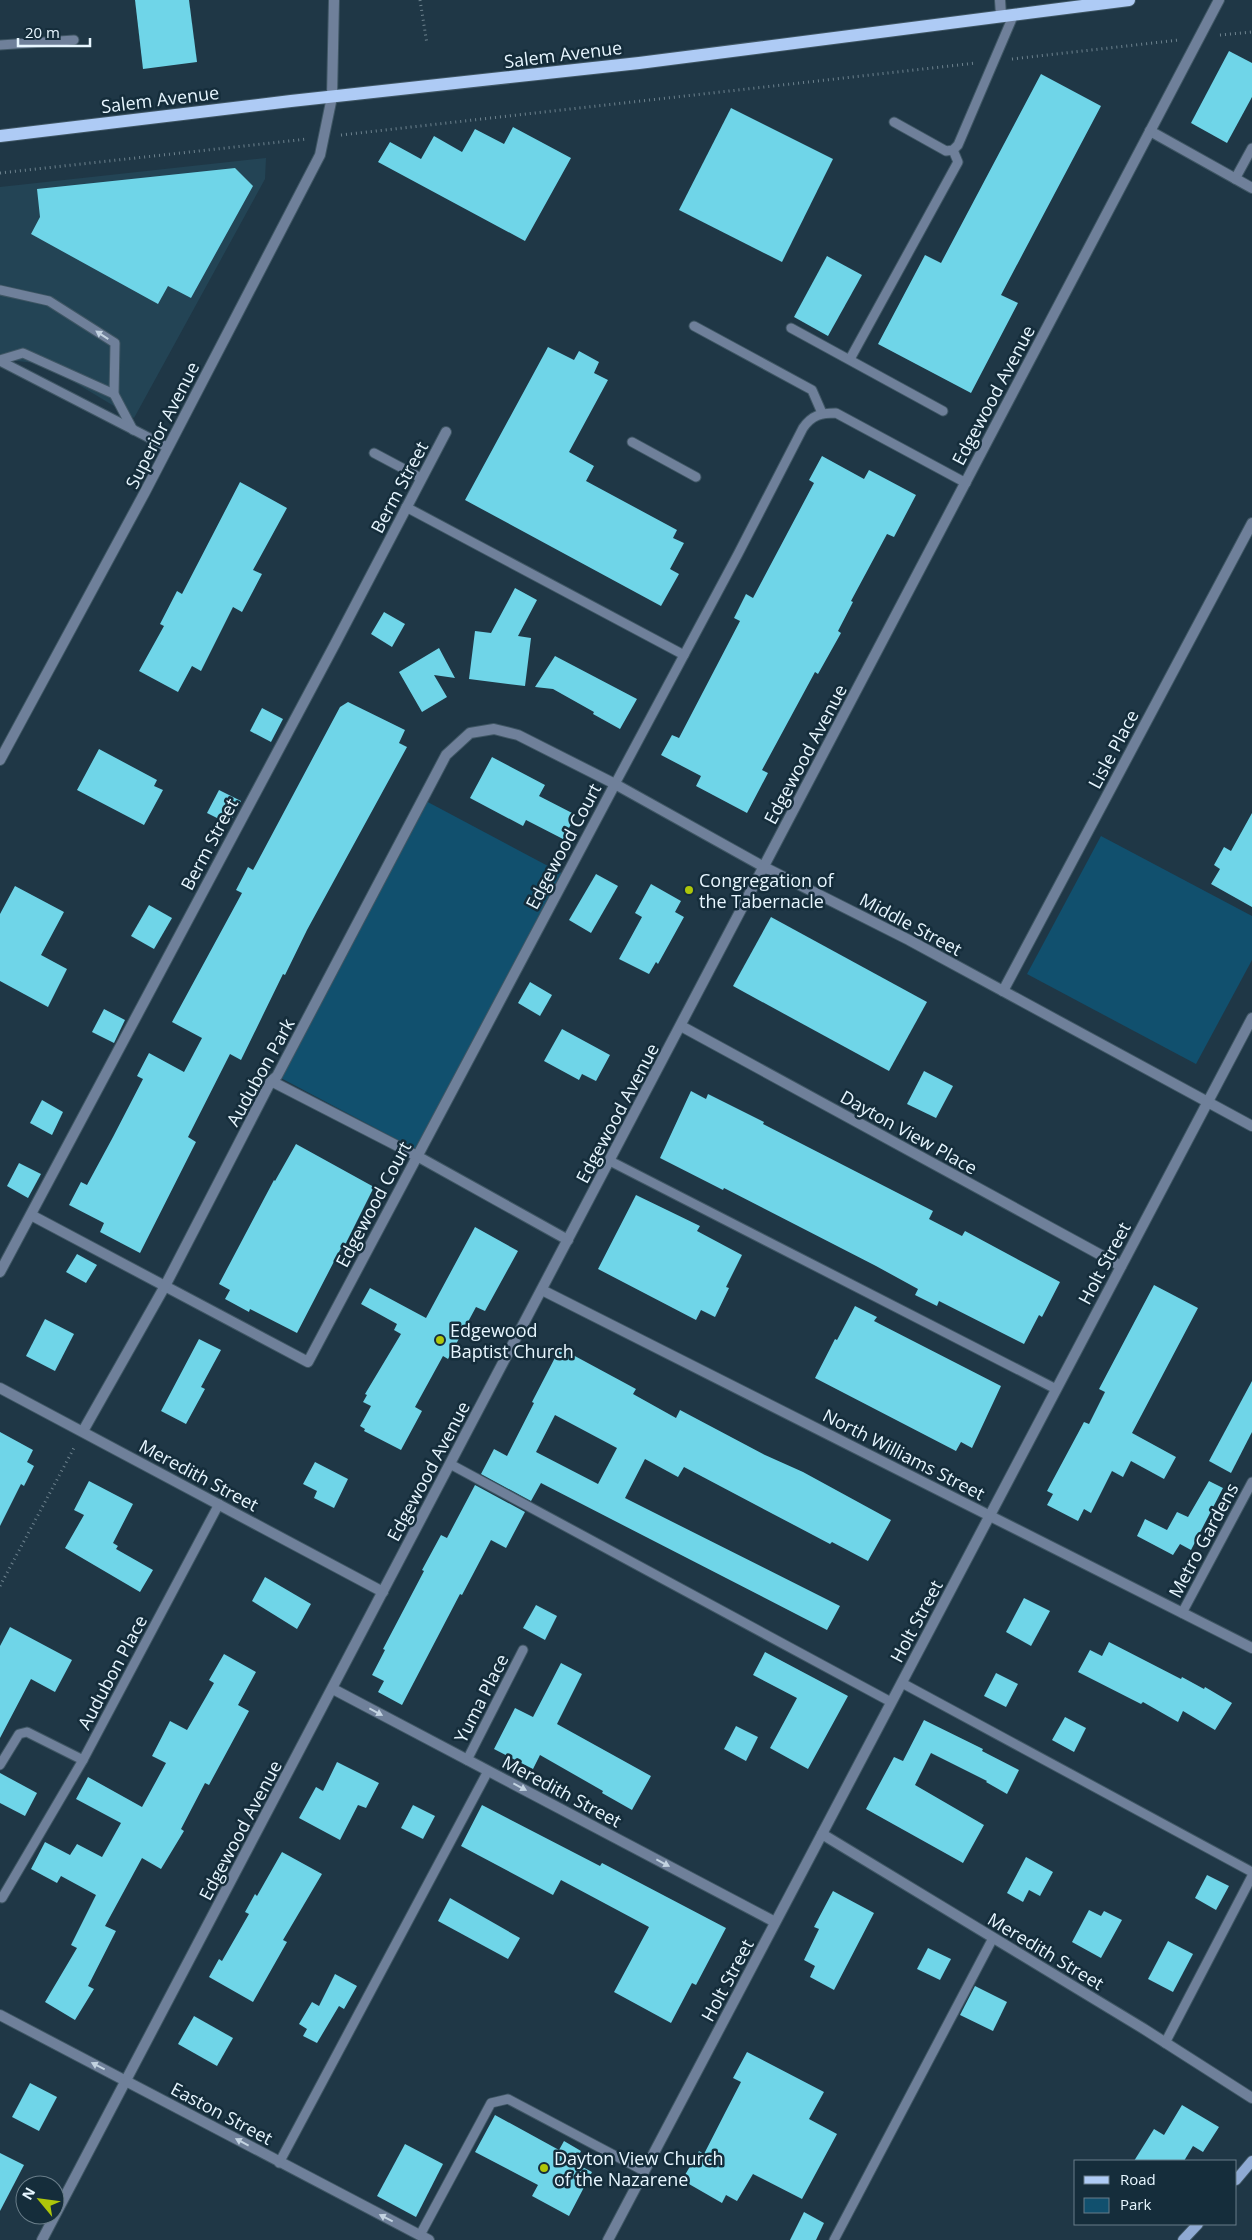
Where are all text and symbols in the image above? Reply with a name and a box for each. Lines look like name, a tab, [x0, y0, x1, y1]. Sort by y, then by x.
scale bar	[18, 15, 90, 47]
text: 20 m	[25, 22, 60, 42]
street label: Salem Avenue	[503, 35, 623, 73]
street label: Salem Avenue	[100, 80, 220, 118]
street label: Edgewood Avenue	[946, 321, 1040, 469]
one-way arrow	[96, 330, 109, 340]
street label: Superior Avenue	[120, 357, 204, 493]
street label: Berm Street	[365, 437, 433, 537]
street label: Edgewood Avenue	[758, 680, 852, 828]
street label: Lisle Place	[1082, 705, 1144, 793]
street label: Edgewood Court	[520, 779, 606, 913]
street label: Berm Street	[175, 794, 243, 894]
place label: Congregation of the Tabernacle	[699, 868, 835, 913]
marker: Congregation of the Tabernacle	[683, 884, 695, 896]
street label: Middle Street	[856, 887, 966, 961]
street label: Audubon Park	[220, 1013, 300, 1130]
street label: Edgewood Avenue	[570, 1039, 664, 1187]
street label: Dayton View Place	[836, 1084, 982, 1180]
street label: Edgewood Court	[330, 1137, 416, 1271]
street label: Holt Street	[1072, 1218, 1136, 1308]
place label: Edgewood Baptist Church	[450, 1318, 574, 1363]
marker: Edgewood Baptist Church	[434, 1334, 446, 1346]
street label: Edgewood Avenue	[381, 1397, 475, 1545]
street label: North Williams Street	[819, 1403, 989, 1505]
street label: Meredith Street	[135, 1433, 263, 1517]
street label: Metro Gardens	[1163, 1478, 1243, 1602]
street label: Holt Street	[884, 1576, 948, 1666]
street label: Audubon Place	[72, 1611, 152, 1733]
street label: Yuma Place	[448, 1650, 514, 1746]
one-way arrow	[369, 1708, 383, 1716]
street label: Meredith Street	[498, 1749, 626, 1833]
street label: Edgewood Avenue	[193, 1756, 287, 1904]
one-way arrow	[512, 1783, 527, 1791]
one-way arrow	[656, 1859, 671, 1867]
street label: Meredith Street	[983, 1907, 1109, 1995]
street label: Holt Street	[695, 1935, 759, 2025]
one-way arrow	[91, 2062, 106, 2070]
street label: Easton Street	[167, 2076, 277, 2150]
one-way arrow	[234, 2138, 249, 2146]
place label: Dayton View Church of the Nazarene	[554, 2146, 723, 2191]
legend	[1074, 2160, 1237, 2225]
marker: Dayton View Church of the Nazarene	[538, 2162, 550, 2174]
text: Road	[1120, 2169, 1156, 2189]
north arrow	[15, 2175, 65, 2225]
text: N	[17, 2184, 39, 2203]
text: Park	[1120, 2194, 1151, 2214]
one-way arrow	[378, 2214, 393, 2222]

